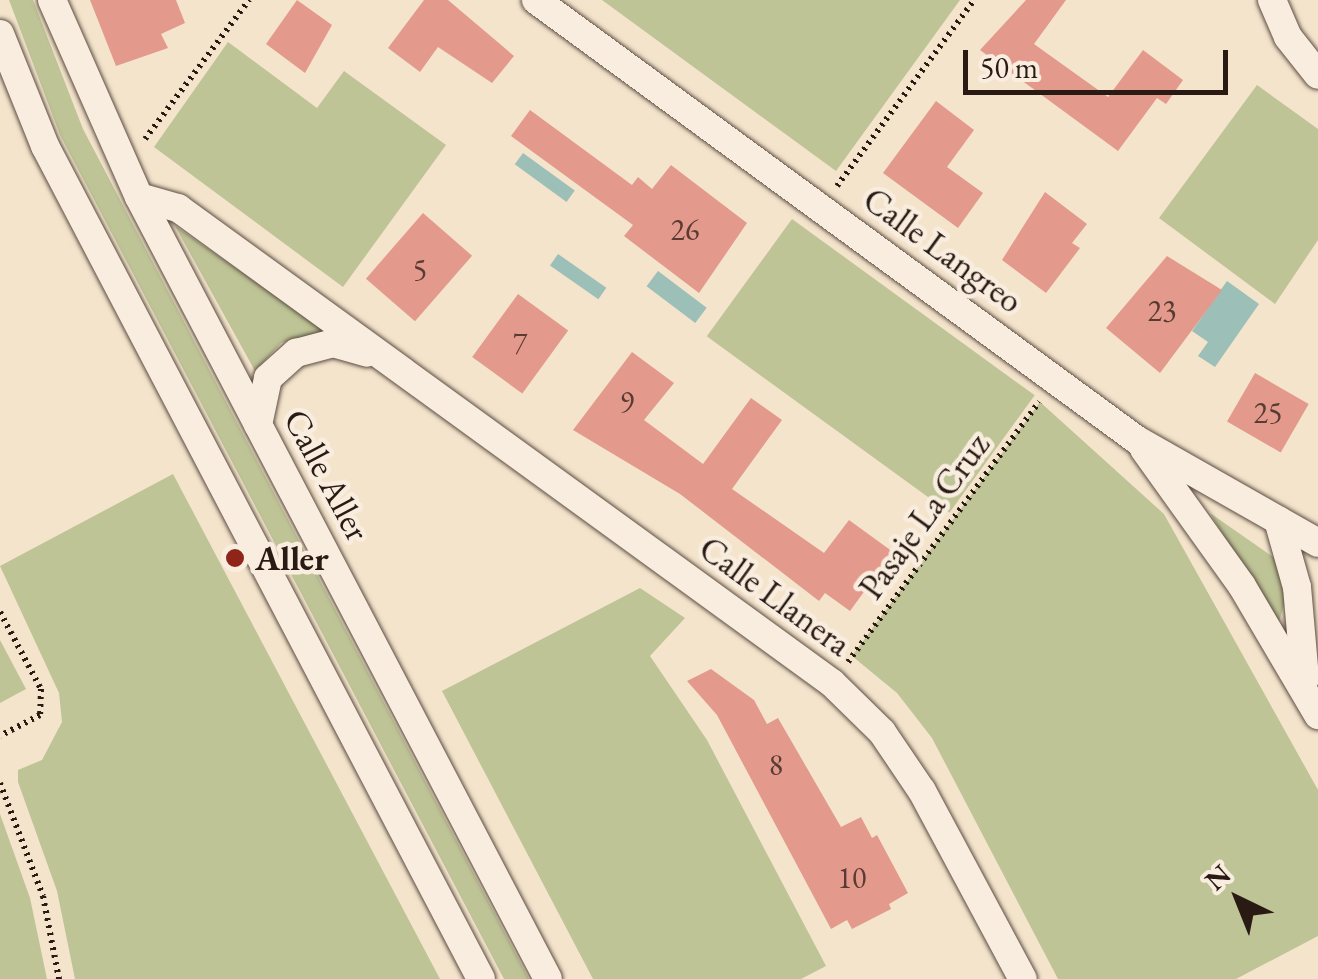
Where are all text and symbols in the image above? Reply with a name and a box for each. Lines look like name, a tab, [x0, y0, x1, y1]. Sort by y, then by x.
scale bar	[968, 30, 1233, 92]
text: 50 m	[980, 48, 1038, 87]
street label: Calle Langreo	[855, 178, 1031, 322]
house number: 26	[671, 212, 699, 248]
house number: 5	[413, 252, 427, 288]
house number: 23	[1148, 293, 1176, 329]
house number: 7	[513, 325, 527, 361]
house number: 9	[620, 384, 634, 420]
house number: 25	[1254, 395, 1282, 431]
street label: Calle Aller	[275, 402, 379, 548]
street label: Pasaje La Cruz	[850, 425, 998, 607]
street label: Calle Llanera	[691, 527, 859, 665]
place label: Aller	[255, 537, 329, 579]
marker: Aller	[224, 547, 246, 569]
house number: 8	[769, 747, 783, 783]
north arrow	[1188, 849, 1288, 949]
text: N	[1197, 856, 1238, 898]
house number: 10	[838, 860, 866, 896]

